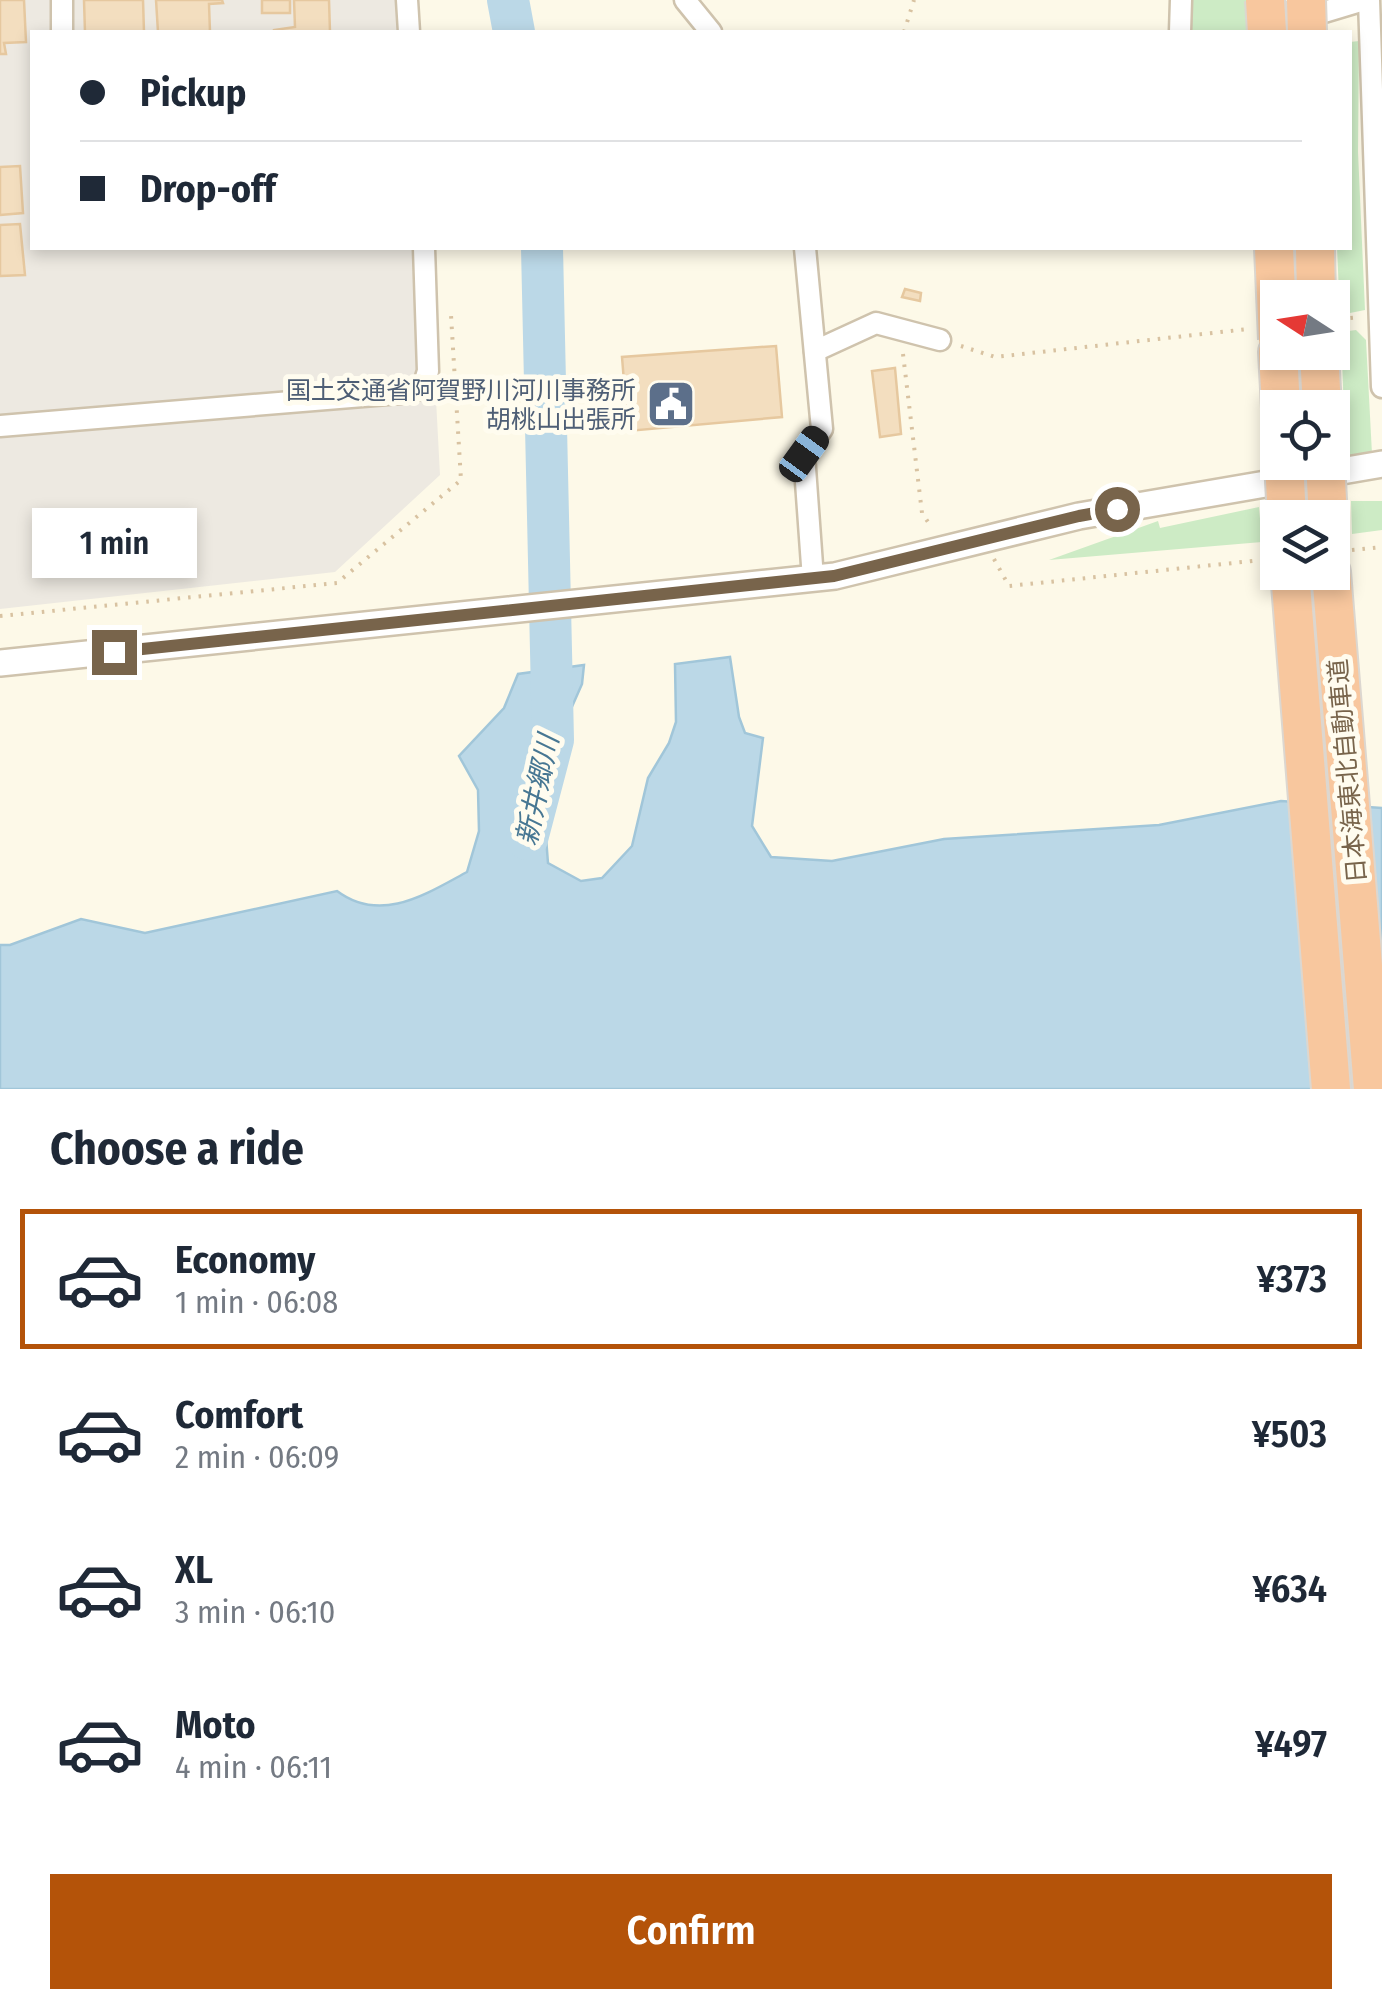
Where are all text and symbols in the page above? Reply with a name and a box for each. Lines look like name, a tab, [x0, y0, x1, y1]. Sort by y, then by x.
text: Pickup	[140, 70, 246, 116]
text: Drop-off	[140, 166, 276, 212]
north arrow	[1260, 280, 1350, 370]
map controls	[1260, 280, 1350, 590]
place label: 国土交通省阿賀野川河川事務所 胡桃山出張所	[286, 376, 636, 435]
public building icon: 国土交通省阿賀野川河川事務所 胡桃山出張所	[645, 378, 697, 430]
button: locate	[1260, 390, 1350, 480]
car	[774, 421, 834, 487]
route start	[1095, 487, 1140, 532]
button: layers	[1260, 500, 1350, 590]
callout: 1 min	[32, 507, 196, 577]
text: 1 min	[80, 524, 149, 562]
route end	[92, 630, 137, 675]
street label: 日本海東北自動車道	[1323, 658, 1373, 884]
water label: 新井郷川	[510, 729, 566, 848]
text: Choose a ride	[50, 1122, 304, 1176]
icon: car	[55, 1234, 145, 1324]
text: Economy	[175, 1237, 315, 1283]
text: ¥373	[1257, 1256, 1327, 1302]
text: 1 min · 06:08	[175, 1283, 338, 1321]
icon: car	[55, 1389, 145, 1479]
text: Comfort	[175, 1392, 303, 1438]
text: ¥503	[1252, 1411, 1327, 1457]
text: 2 min · 06:09	[175, 1438, 339, 1476]
icon: car	[55, 1544, 145, 1634]
text: XL	[175, 1547, 213, 1593]
text: ¥634	[1253, 1566, 1327, 1612]
text: 3 min · 06:10	[175, 1593, 335, 1631]
icon: car	[55, 1699, 145, 1789]
text: Moto	[175, 1702, 256, 1748]
text: ¥497	[1255, 1721, 1327, 1767]
text: 4 min · 06:11	[175, 1748, 332, 1786]
button: Confirm	[50, 1874, 1332, 1989]

